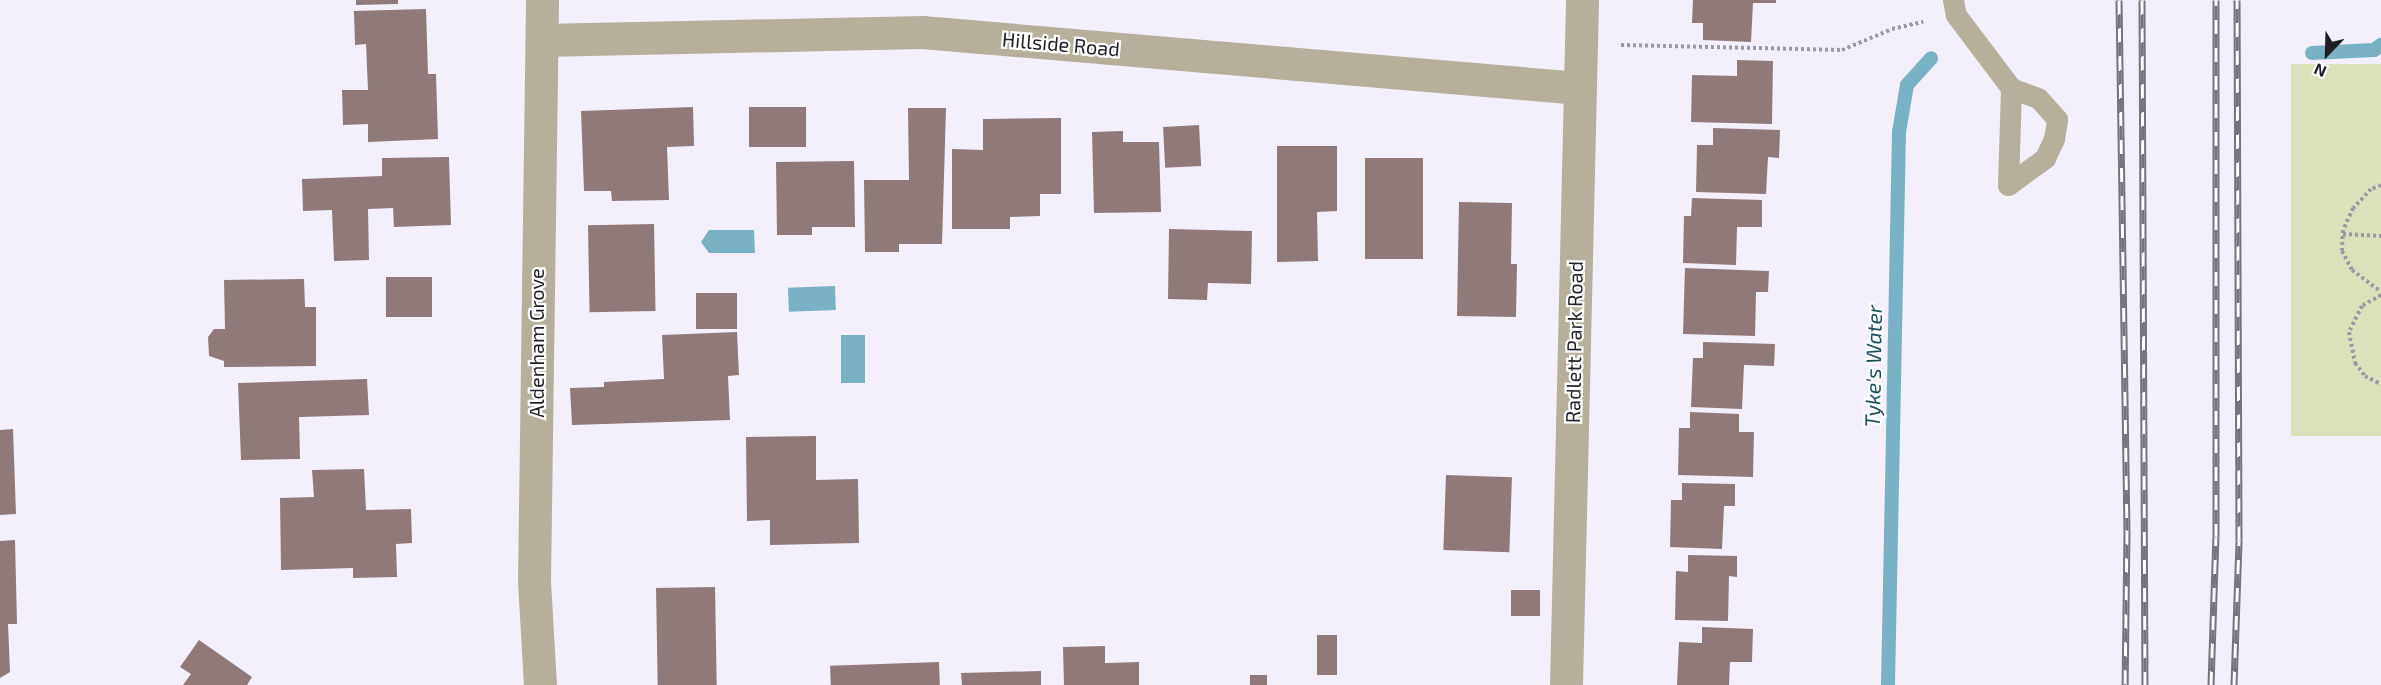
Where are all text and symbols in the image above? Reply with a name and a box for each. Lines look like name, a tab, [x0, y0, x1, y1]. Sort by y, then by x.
north arrow	[2297, 24, 2357, 84]
street label: Hillside Road	[1001, 27, 1121, 61]
text: N	[2311, 60, 2329, 82]
street label: Radlett Park Road	[1561, 261, 1587, 423]
street label: Aldenham Grove	[524, 268, 548, 418]
water label: Tyke's Water	[1859, 304, 1887, 428]

